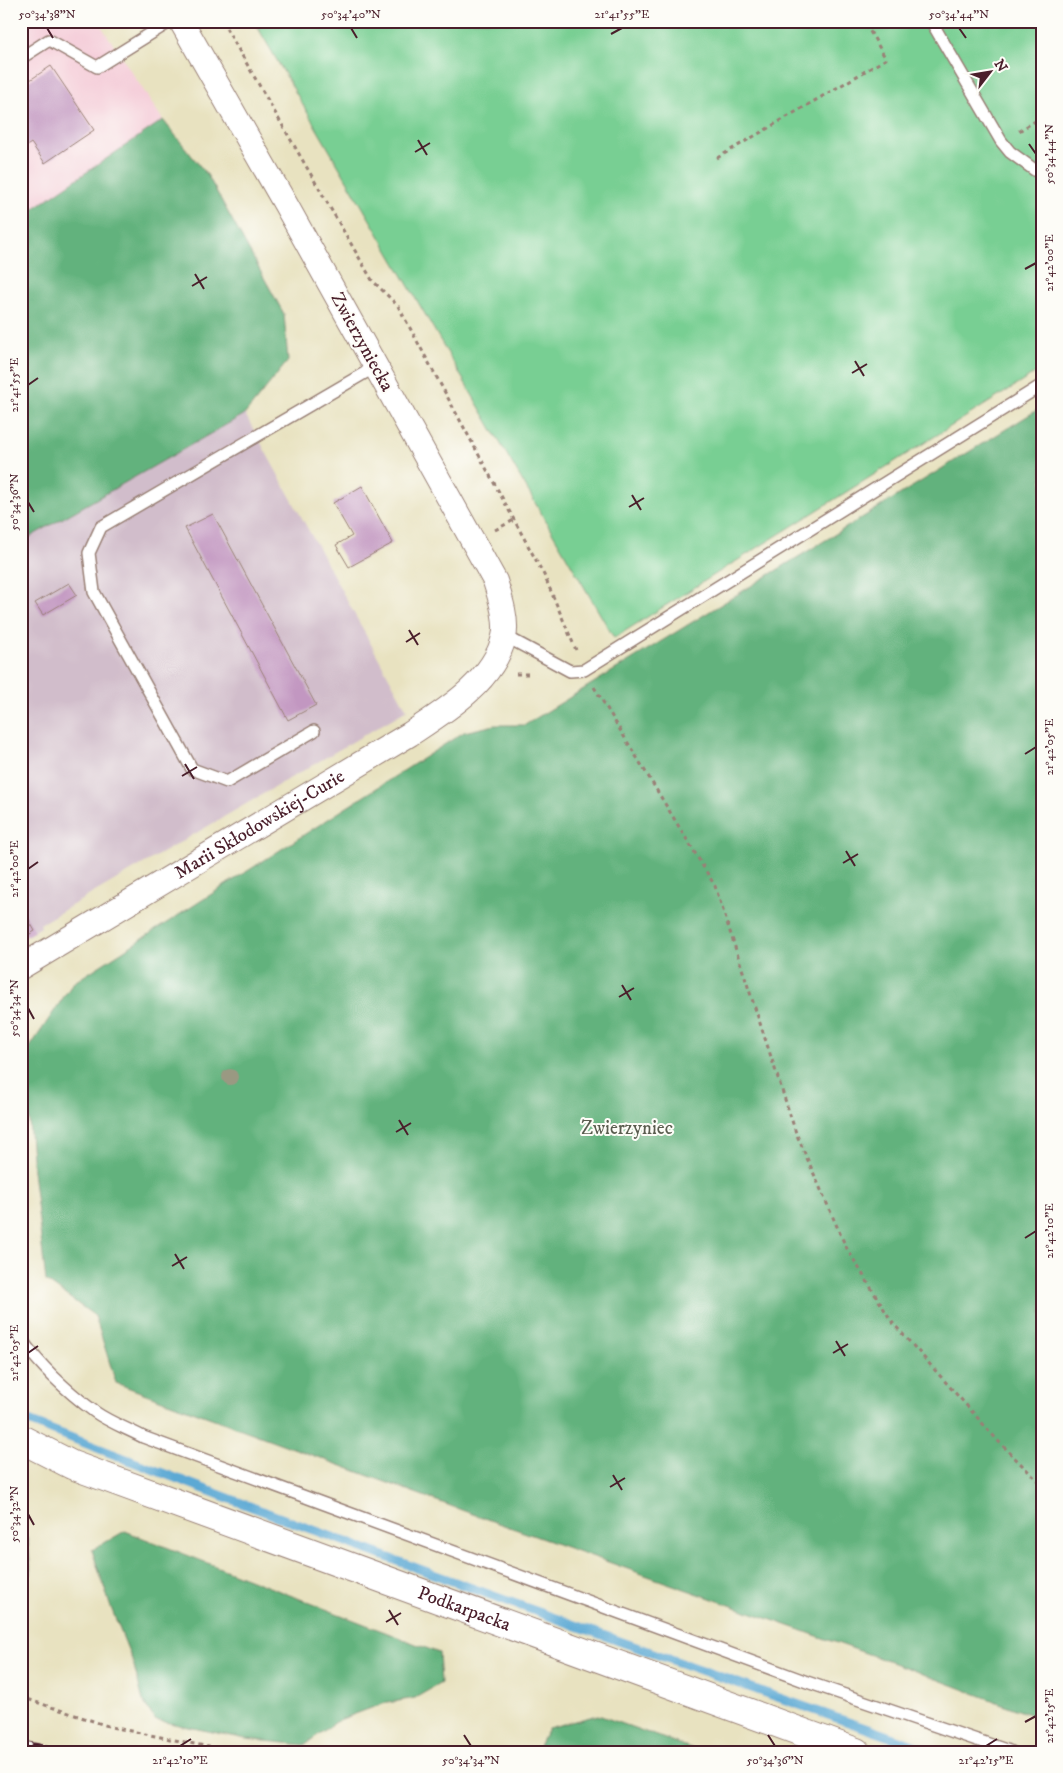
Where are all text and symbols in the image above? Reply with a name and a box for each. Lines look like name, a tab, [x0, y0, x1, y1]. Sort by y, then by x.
text: 50°34'38"N	[18, 7, 76, 22]
text: 50°34'40"N	[321, 7, 381, 22]
text: 21°41'55"E	[595, 7, 650, 22]
text: 50°34'44"N	[929, 7, 989, 22]
north arrow	[966, 48, 1016, 98]
text: N	[990, 56, 1011, 76]
text: 50°34'44"N	[1042, 124, 1057, 184]
text: 21°42'00"E	[1042, 234, 1057, 292]
street label: Zwierzyniecka	[325, 289, 399, 395]
text: 21°41'55"E	[7, 357, 22, 412]
text: 50°34'36"N	[7, 473, 22, 531]
text: 21°42'05"E	[1042, 718, 1057, 775]
street label: Marii Skłodowskiej-Curie	[170, 764, 349, 884]
text: 21°42'00"E	[7, 840, 22, 898]
text: 50°34'34"N	[7, 979, 22, 1037]
park label: Zwierzyniec	[581, 1117, 673, 1140]
text: 21°42'10"E	[1042, 1203, 1057, 1259]
text: 21°42'05"E	[7, 1324, 22, 1381]
text: 50°34'32"N	[7, 1485, 22, 1542]
street label: Podkarpacka	[415, 1581, 514, 1636]
text: 21°42'15"E	[1042, 1688, 1057, 1743]
text: 21°42'10"E	[152, 1753, 208, 1768]
text: 50°34'34"N	[442, 1753, 500, 1768]
text: 50°34'36"N	[746, 1753, 804, 1768]
text: 21°42'15"E	[959, 1753, 1014, 1768]

